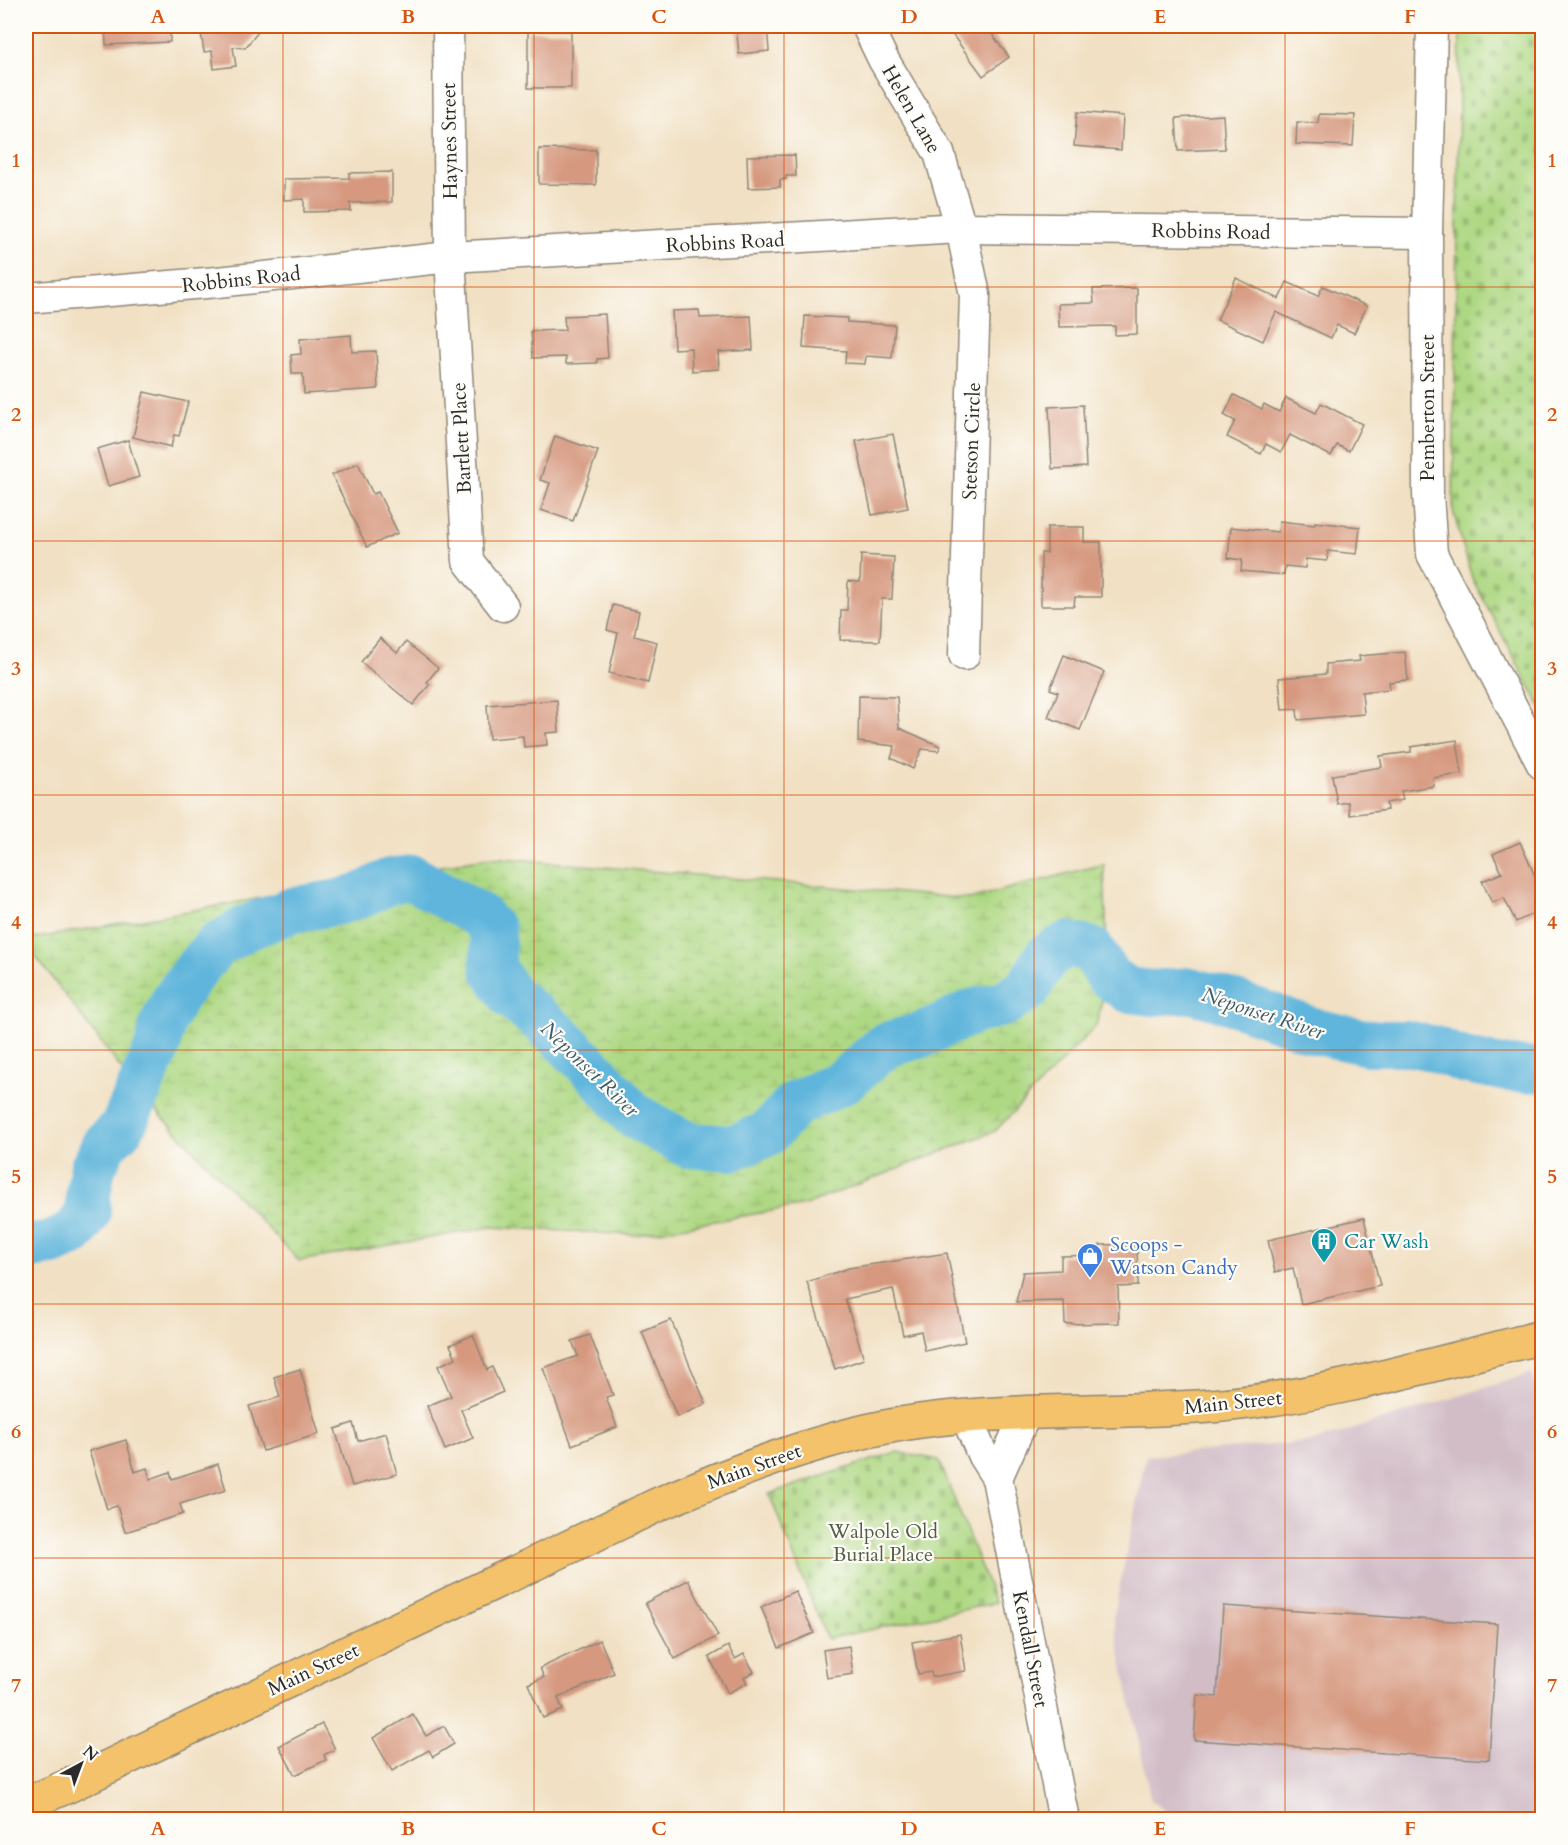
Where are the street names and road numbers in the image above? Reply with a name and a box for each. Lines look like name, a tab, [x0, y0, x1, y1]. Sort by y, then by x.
street label: Helen Lane	[875, 60, 948, 158]
street label: Haynes Street	[435, 82, 464, 199]
street label: Robbins Road	[1151, 217, 1271, 246]
street label: Robbins Road	[665, 226, 786, 259]
street label: Robbins Road	[180, 260, 302, 299]
street label: Pemberton Street	[1414, 334, 1441, 481]
street label: Bartlett Place	[445, 381, 478, 495]
street label: Stetson Circle	[956, 382, 987, 500]
street label: Main Street	[1183, 1384, 1284, 1421]
street label: Main Street	[704, 1437, 805, 1496]
street label: Kendall Street	[1006, 1588, 1055, 1710]
street label: Main Street	[263, 1636, 364, 1702]

